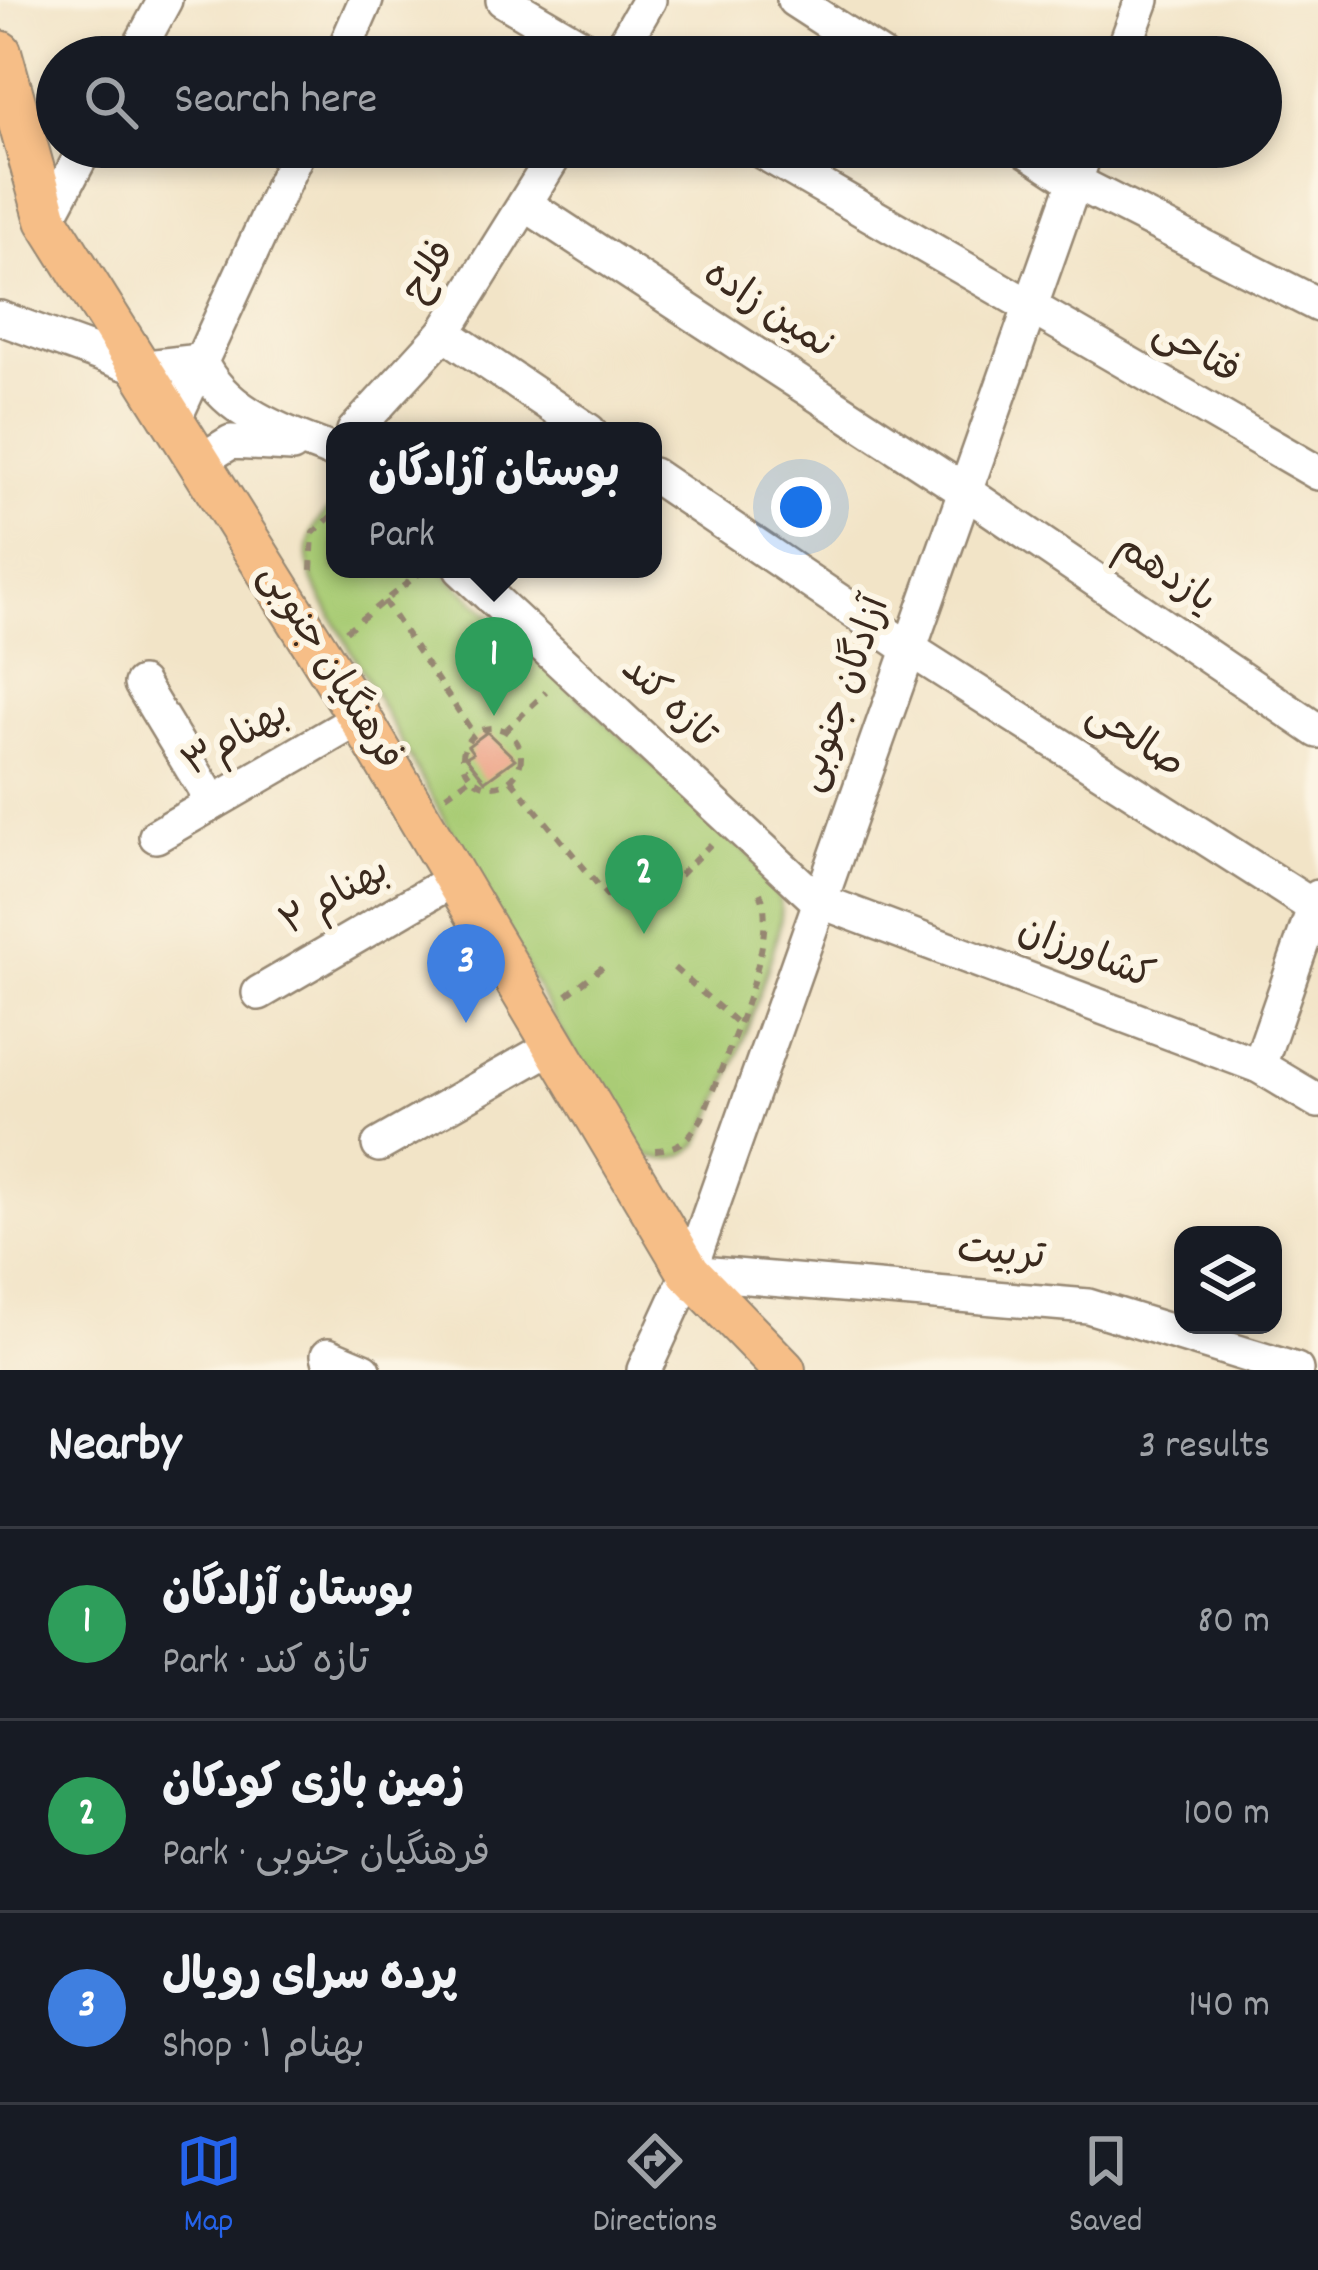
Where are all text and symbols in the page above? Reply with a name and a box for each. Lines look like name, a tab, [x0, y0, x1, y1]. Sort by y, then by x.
search box	[36, 36, 1282, 168]
icon: search	[78, 69, 144, 135]
text: Search here	[174, 70, 377, 134]
street label: فلاح	[390, 231, 472, 315]
street label: نمین زاده	[691, 249, 843, 375]
street label: فتاحی	[1141, 307, 1249, 401]
popup	[326, 422, 662, 578]
text: بوستان آزادگان	[368, 444, 620, 508]
your location	[771, 477, 831, 537]
text: Park	[368, 510, 435, 565]
street label: یازدهم	[1103, 522, 1225, 630]
street label: فرهنگیان جنوبی	[242, 554, 414, 782]
street label: آزادگان جنوبی	[785, 589, 907, 800]
pin: 1	[455, 617, 533, 716]
street label: تازه کند	[607, 645, 728, 763]
street label: بهنام۳	[174, 689, 300, 793]
street label: صالحی	[1074, 690, 1194, 794]
pin: 2	[605, 835, 683, 934]
street label: بهنام ۲	[271, 846, 401, 952]
street label: کشاورزان	[1009, 905, 1161, 1007]
pin: 3	[427, 924, 505, 1023]
street label: تربیت	[955, 1225, 1048, 1287]
map controls	[1174, 1226, 1282, 1334]
button: layers	[1174, 1226, 1282, 1334]
text: Nearby	[48, 1412, 181, 1484]
text: 3 results	[1139, 1421, 1270, 1476]
text: بوستان آزادگان	[162, 1563, 413, 1627]
text: 1	[83, 1596, 91, 1651]
text: 80 m	[1197, 1596, 1270, 1651]
text: Park · تازه کند	[162, 1637, 369, 1692]
text: زمین بازی کودکان	[162, 1755, 464, 1819]
text: 2	[78, 1788, 96, 1843]
text: 100 m	[1183, 1788, 1270, 1843]
text: Park · فرهنگیان جنوبی	[162, 1829, 490, 1884]
text: پرده سرای رویال	[162, 1947, 457, 2011]
text: 3	[78, 1980, 96, 2035]
text: 140 m	[1188, 1980, 1270, 2035]
text: Shop · بهنام ۱	[162, 2021, 365, 2076]
tab: Map	[176, 2128, 242, 2247]
tab: Directions	[593, 2128, 718, 2247]
tab: Saved	[1069, 2128, 1142, 2247]

